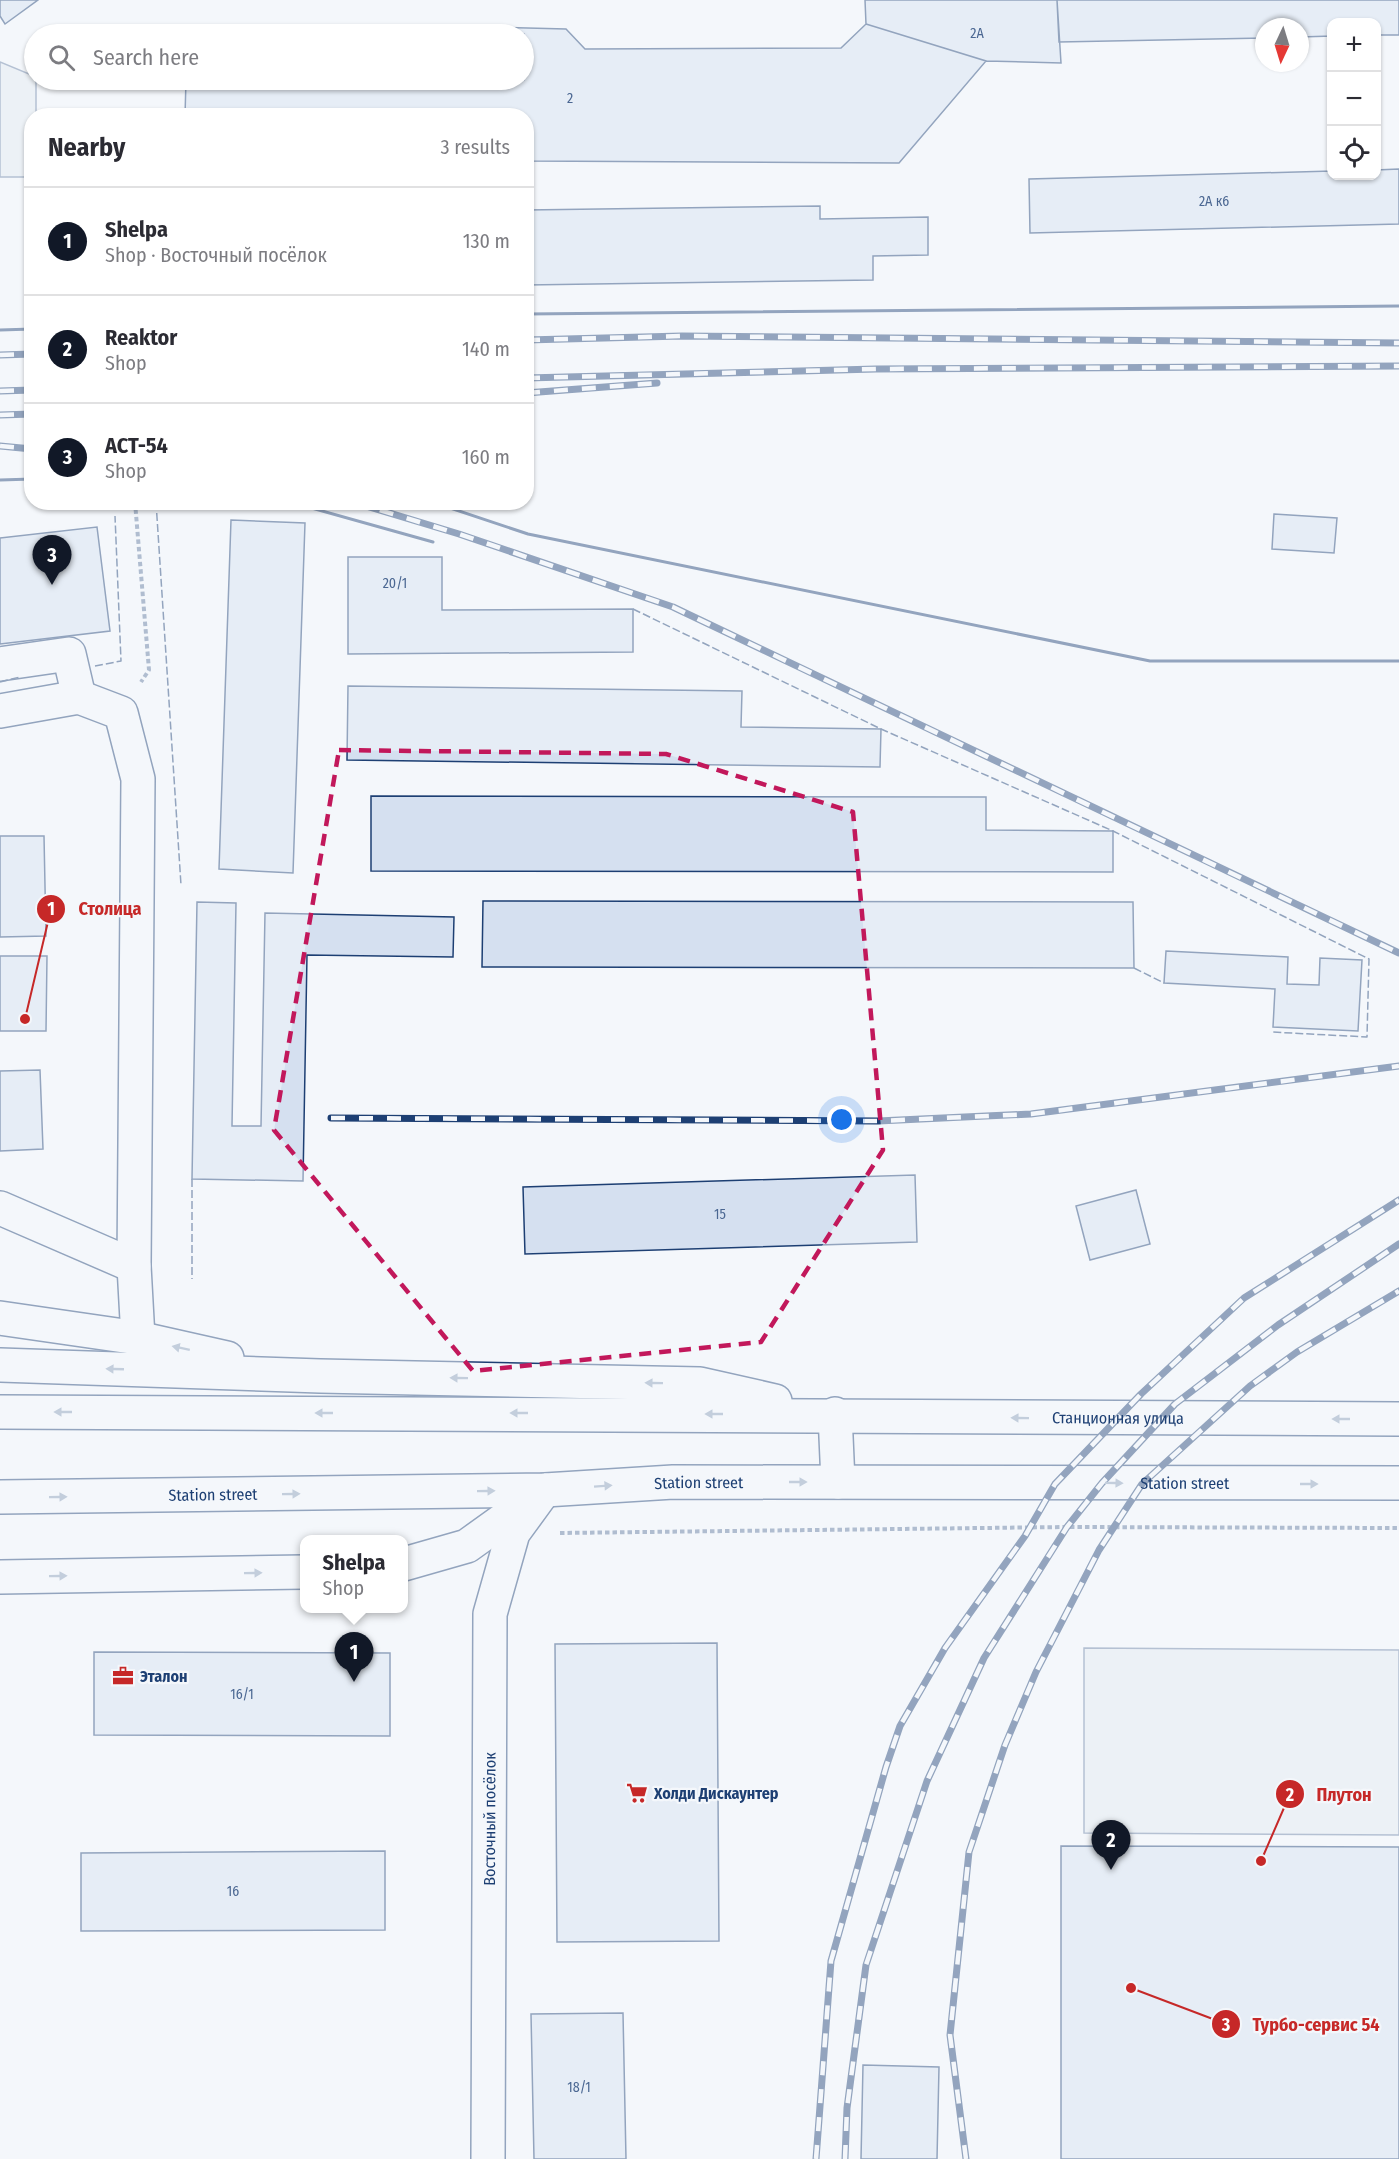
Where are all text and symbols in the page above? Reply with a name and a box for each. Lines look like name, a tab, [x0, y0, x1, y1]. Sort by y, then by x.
north arrow	[1255, 18, 1309, 72]
map controls	[1327, 18, 1381, 180]
button: +	[1327, 18, 1381, 72]
search box	[24, 24, 534, 90]
house number: 2А	[970, 25, 984, 42]
icon: search	[45, 41, 78, 74]
text: Search here	[93, 44, 199, 71]
button: −	[1327, 72, 1381, 126]
house number: 2	[567, 90, 573, 107]
button: locate	[1327, 126, 1381, 180]
text: Nearby	[48, 132, 125, 163]
text: 3 results	[441, 135, 510, 159]
house number: 2А к6	[1199, 193, 1229, 210]
text: Shelpa	[105, 216, 168, 243]
text: 1	[63, 229, 72, 253]
text: 130 m	[463, 229, 510, 253]
text: Shop · Восточный посёлок	[105, 243, 327, 267]
text: Reaktor	[105, 324, 177, 351]
text: 2	[63, 337, 72, 361]
text: 140 m	[462, 337, 510, 361]
text: Shop	[105, 351, 147, 375]
text: АСТ-54	[105, 432, 168, 459]
text: 3	[63, 445, 72, 469]
text: 160 m	[462, 445, 510, 469]
text: Shop	[105, 459, 147, 483]
pin: 3	[32, 536, 72, 585]
house number: 20/1	[383, 575, 407, 592]
callout: Столица	[36, 891, 153, 927]
text: 1	[47, 898, 55, 920]
text: Столица	[79, 898, 142, 920]
your location	[827, 1105, 856, 1134]
house number: 15	[714, 1206, 726, 1223]
one-way arrow	[171, 1343, 190, 1352]
one-way arrow	[105, 1364, 124, 1374]
one-way arrow	[450, 1373, 469, 1383]
one-way arrow	[644, 1378, 663, 1388]
one-way arrow	[53, 1407, 72, 1417]
one-way arrow	[314, 1408, 333, 1418]
one-way arrow	[509, 1408, 528, 1418]
street label: Станционная улица	[1052, 1408, 1184, 1428]
one-way arrow	[704, 1409, 723, 1419]
one-way arrow	[1010, 1413, 1029, 1423]
one-way arrow	[1331, 1414, 1350, 1424]
street label: Station street	[654, 1473, 744, 1493]
street label: Station street	[1140, 1474, 1230, 1493]
one-way arrow	[788, 1477, 807, 1487]
one-way arrow	[1104, 1478, 1123, 1488]
one-way arrow	[1299, 1479, 1318, 1489]
one-way arrow	[594, 1481, 613, 1491]
street label: Station street	[168, 1485, 258, 1505]
one-way arrow	[477, 1486, 496, 1496]
one-way arrow	[282, 1489, 301, 1499]
one-way arrow	[49, 1492, 68, 1502]
popup	[300, 1535, 408, 1613]
text: Shelpa	[323, 1549, 385, 1576]
one-way arrow	[244, 1568, 263, 1578]
one-way arrow	[49, 1571, 68, 1581]
text: Shop	[323, 1576, 364, 1600]
pin: 1	[334, 1632, 374, 1682]
office icon: Эталон	[111, 1664, 135, 1688]
place label: Эталон	[140, 1667, 187, 1686]
house number: 16/1	[230, 1686, 254, 1703]
street label: Восточный посёлок	[480, 1752, 499, 1886]
callout: Плутон	[1275, 1776, 1384, 1812]
supermarket icon: Холди Дискаунтер	[625, 1781, 649, 1805]
place label: Холди Дискаунтер	[653, 1784, 779, 1803]
text: 2	[1285, 1784, 1294, 1806]
text: Плутон	[1316, 1784, 1372, 1806]
pin: 2	[1092, 1820, 1130, 1870]
house number: 16	[227, 1883, 239, 1900]
callout: Турбо-сервис 54	[1211, 2006, 1392, 2042]
text: 3	[1221, 2014, 1231, 2036]
text: Турбо-сервис 54	[1252, 2014, 1380, 2036]
house number: 18/1	[567, 2079, 591, 2096]

